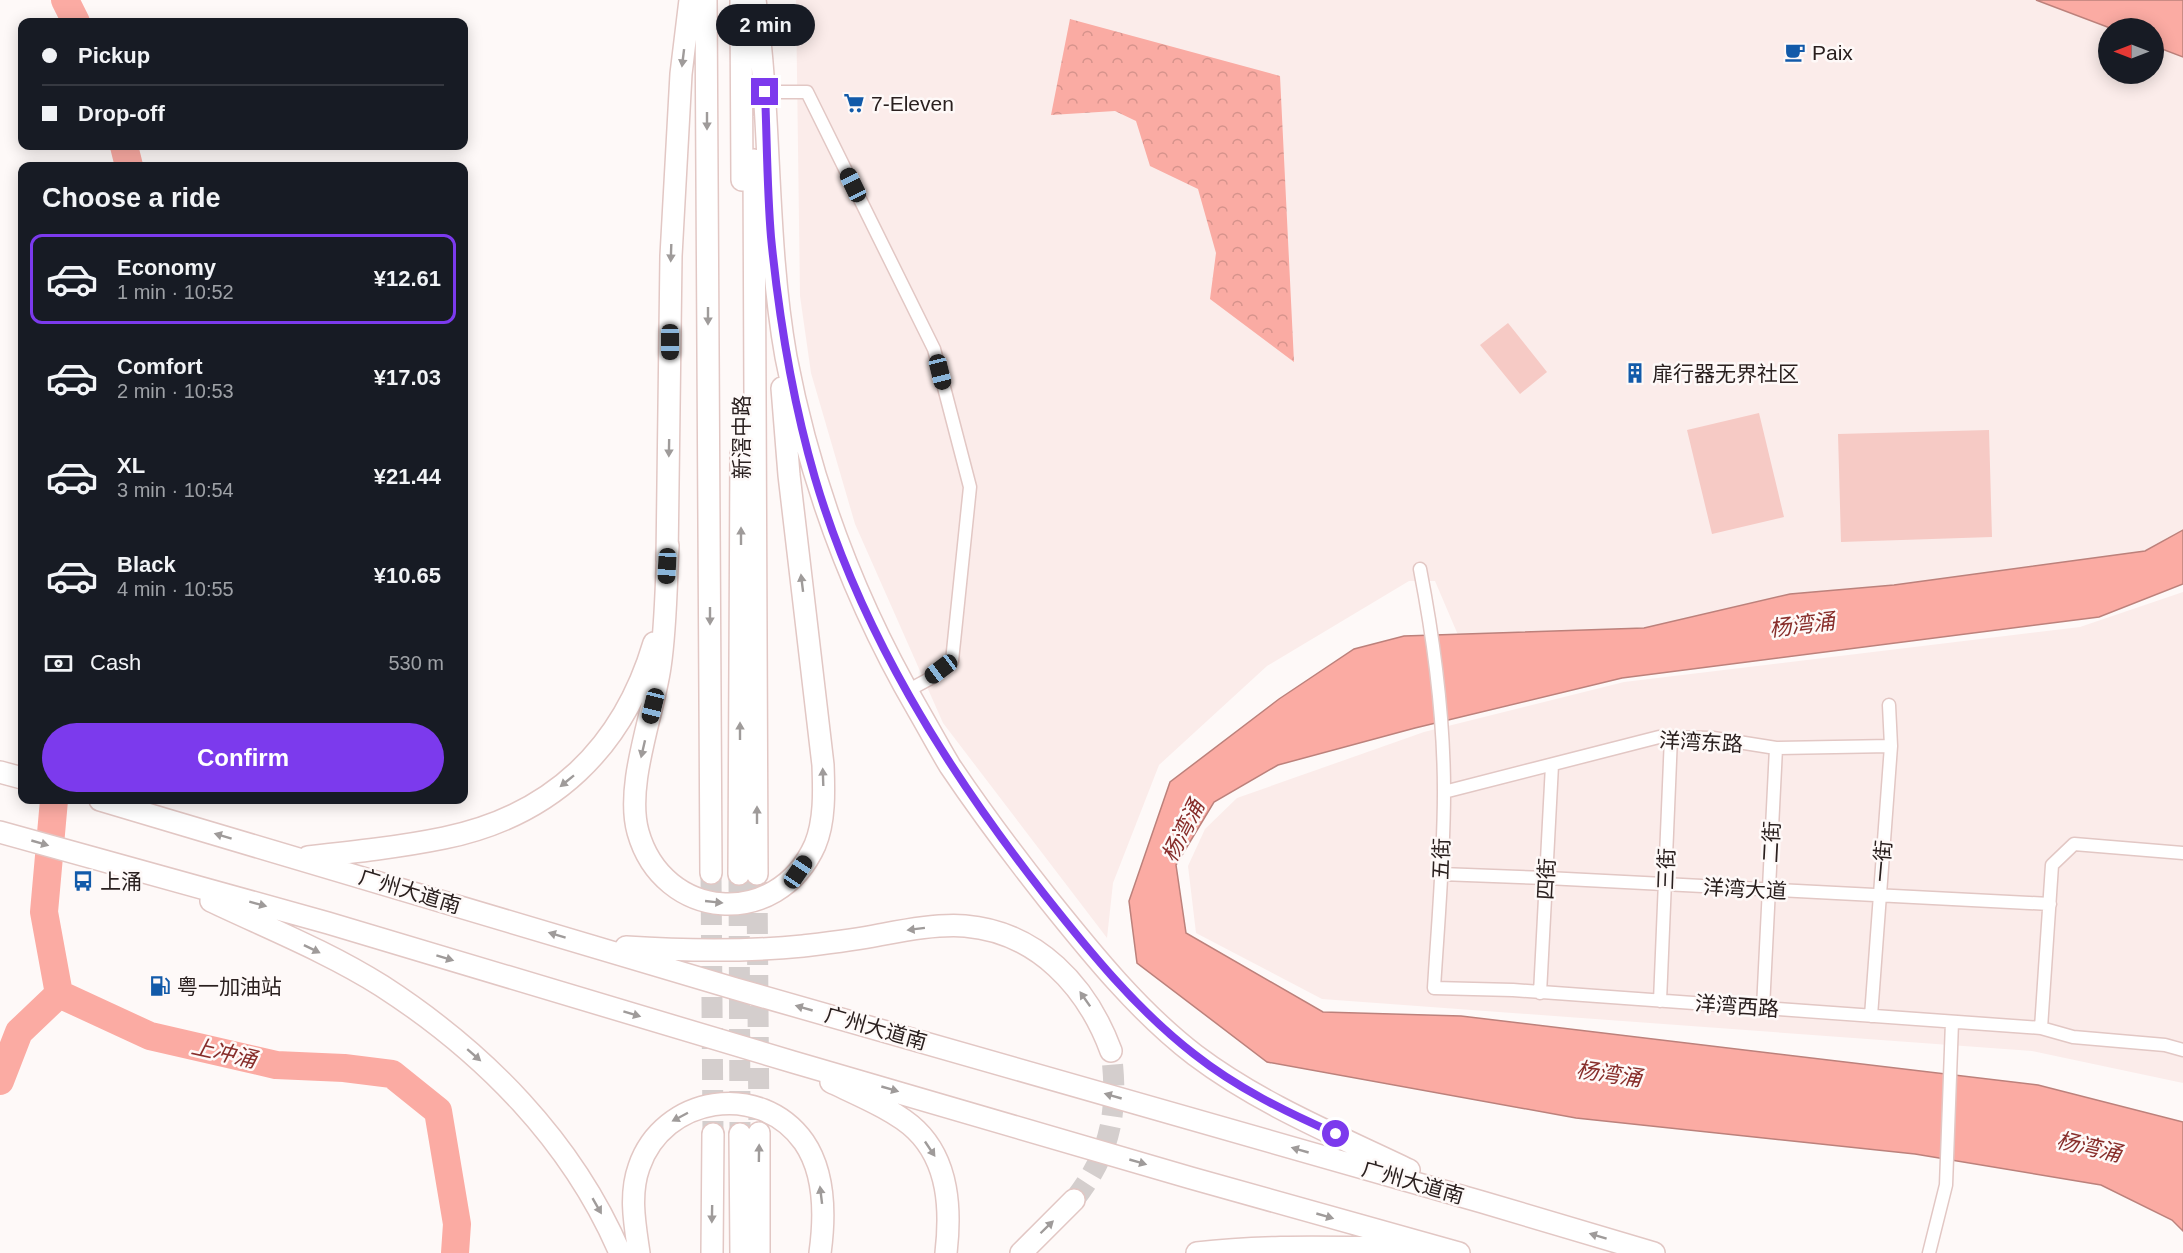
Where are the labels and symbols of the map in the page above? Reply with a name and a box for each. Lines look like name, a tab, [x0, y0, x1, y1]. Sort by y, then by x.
callout: 2 min	[716, 5, 814, 47]
north arrow	[2098, 18, 2164, 84]
cafe icon: Paix	[1783, 40, 1807, 64]
place label: Paix	[1812, 41, 1853, 64]
one-way arrow	[678, 49, 688, 68]
route end	[751, 78, 778, 105]
supermarket icon: 7-Eleven	[842, 91, 866, 115]
place label: 7-Eleven	[871, 92, 954, 115]
one-way arrow	[702, 112, 712, 131]
car	[837, 165, 869, 205]
one-way arrow	[667, 243, 676, 262]
one-way arrow	[703, 307, 713, 326]
car	[661, 324, 679, 360]
car	[927, 352, 953, 392]
building icon: 扉行器无界社区	[1623, 361, 1647, 385]
place label: 扉行器无界社区	[1652, 362, 1799, 385]
street label: 新滘中路	[730, 395, 753, 479]
one-way arrow	[664, 438, 674, 457]
one-way arrow	[736, 527, 746, 546]
car	[657, 548, 677, 584]
one-way arrow	[797, 574, 806, 593]
one-way arrow	[705, 607, 715, 626]
water label: 杨湾涌	[1768, 608, 1839, 641]
car	[921, 651, 961, 687]
car	[640, 686, 666, 726]
one-way arrow	[735, 722, 744, 741]
street label: 洋湾东路	[1658, 728, 1744, 756]
one-way arrow	[638, 739, 648, 758]
one-way arrow	[819, 768, 828, 787]
one-way arrow	[559, 774, 574, 787]
water label: 杨湾涌	[1157, 793, 1210, 866]
one-way arrow	[752, 806, 762, 825]
street label: 二街	[1758, 820, 1784, 864]
one-way arrow	[214, 831, 232, 840]
street label: 五街	[1429, 838, 1453, 880]
one-way arrow	[31, 839, 49, 848]
street label: 一街	[1869, 839, 1895, 883]
street label: 三街	[1654, 848, 1678, 890]
car	[780, 852, 816, 892]
street label: 四街	[1533, 857, 1559, 901]
street label: 广州大道南	[356, 865, 464, 917]
bus stop icon: 上涌	[71, 869, 95, 893]
place label: 上涌	[100, 870, 142, 893]
street label: 洋湾大道	[1702, 875, 1788, 903]
one-way arrow	[704, 897, 723, 907]
one-way arrow	[249, 899, 267, 909]
one-way arrow	[906, 925, 925, 934]
one-way arrow	[548, 930, 566, 939]
one-way arrow	[303, 945, 320, 954]
one-way arrow	[436, 954, 454, 963]
fuel station icon: 粤一加油站	[148, 974, 172, 998]
place label: 粤一加油站	[177, 975, 282, 998]
one-way arrow	[1079, 992, 1091, 1008]
street label: 洋湾西路	[1694, 992, 1780, 1020]
street label: 广州大道南	[822, 1002, 930, 1054]
one-way arrow	[795, 1003, 813, 1012]
one-way arrow	[623, 1010, 641, 1019]
water label: 上冲涌	[189, 1033, 262, 1073]
one-way arrow	[467, 1049, 482, 1062]
water label: 杨湾涌	[1575, 1057, 1646, 1091]
one-way arrow	[881, 1085, 899, 1094]
one-way arrow	[1104, 1091, 1122, 1100]
one-way arrow	[671, 1112, 688, 1122]
route start	[1322, 1120, 1349, 1147]
water label: 杨湾涌	[2054, 1127, 2127, 1167]
one-way arrow	[924, 1140, 935, 1157]
one-way arrow	[754, 1143, 764, 1162]
one-way arrow	[1291, 1145, 1309, 1154]
street label: 广州大道南	[1359, 1156, 1467, 1208]
one-way arrow	[1129, 1158, 1147, 1167]
one-way arrow	[816, 1185, 826, 1204]
one-way arrow	[592, 1198, 603, 1214]
one-way arrow	[707, 1204, 717, 1223]
one-way arrow	[1316, 1212, 1334, 1221]
one-way arrow	[1040, 1220, 1054, 1234]
one-way arrow	[1589, 1231, 1607, 1240]

